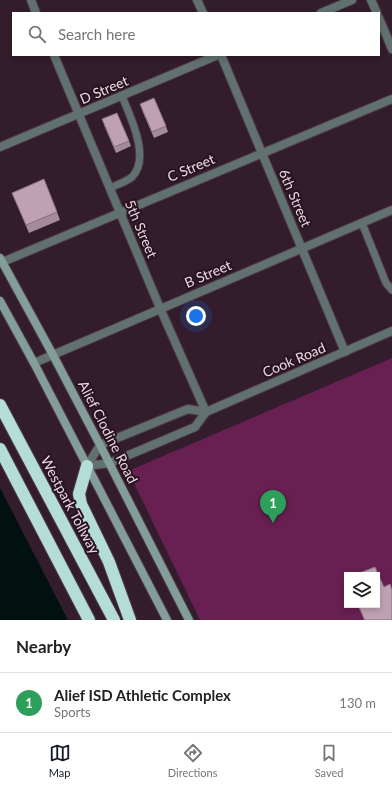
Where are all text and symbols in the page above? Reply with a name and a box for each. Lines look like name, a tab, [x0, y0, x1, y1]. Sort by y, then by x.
search box	[12, 12, 380, 56]
icon: search	[26, 23, 48, 45]
text: Search here	[58, 25, 135, 43]
street label: D Street	[77, 72, 131, 107]
street label: C Street	[165, 150, 217, 185]
street label: 6th Street	[276, 166, 315, 229]
street label: 5th Street	[122, 197, 161, 260]
street label: B Street	[182, 256, 234, 291]
your location	[186, 306, 206, 326]
street label: Cook Road	[260, 339, 328, 380]
street label: Alief Clodine Road	[75, 377, 142, 486]
street label: Westpark Tollway	[37, 453, 104, 557]
pin: 1	[260, 490, 286, 523]
map controls	[344, 572, 380, 608]
button: layers	[344, 572, 380, 608]
text: Nearby	[16, 636, 71, 657]
text: Alief ISD Athletic Complex	[54, 686, 231, 704]
text: 1	[25, 695, 33, 711]
text: 130 m	[339, 695, 376, 711]
text: Sports	[54, 704, 91, 720]
tab: Map	[49, 742, 71, 779]
tab: Directions	[168, 742, 217, 779]
tab: Saved	[315, 742, 343, 779]

